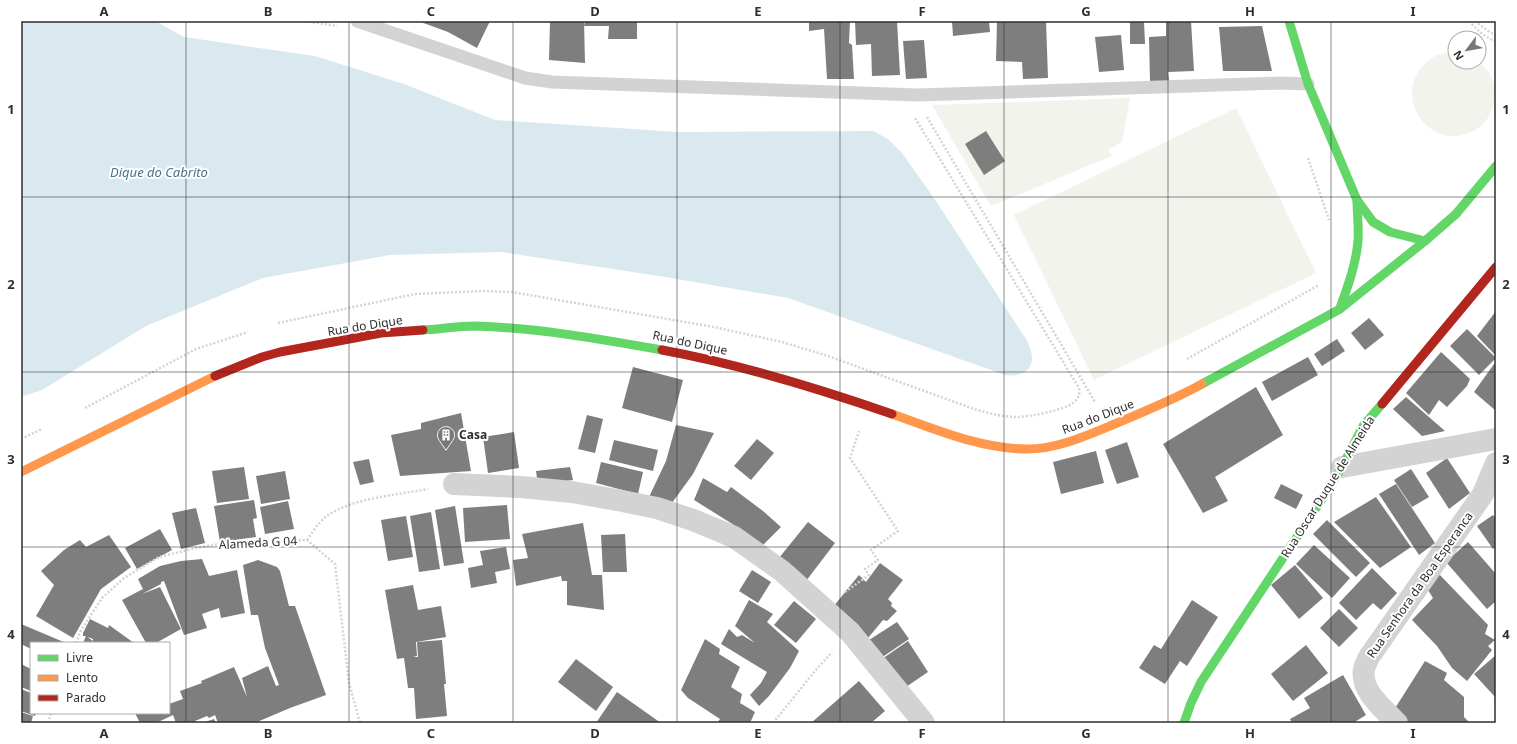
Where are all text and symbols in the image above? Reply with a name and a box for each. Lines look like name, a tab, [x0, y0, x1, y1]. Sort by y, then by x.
text: A	[100, 2, 109, 20]
text: B	[264, 2, 272, 20]
text: C	[427, 2, 435, 20]
text: D	[590, 2, 600, 20]
text: E	[754, 2, 762, 20]
text: F	[918, 2, 926, 20]
text: G	[1081, 2, 1091, 20]
text: H	[1245, 2, 1255, 20]
text: I	[1410, 2, 1416, 20]
north arrow	[1447, 30, 1487, 70]
text: N	[1449, 48, 1467, 63]
text: 1	[7, 100, 15, 118]
text: 1	[1502, 100, 1510, 118]
water label: Dique do Cabrito	[110, 163, 208, 181]
text: 2	[7, 275, 15, 293]
text: 2	[1502, 275, 1510, 293]
street label: Rua do Dique	[326, 311, 404, 340]
street label: Rua do Dique	[651, 326, 729, 359]
street label: Rua do Dique	[1059, 395, 1137, 438]
street label: Rua Oscar Duque de Almeida	[1277, 412, 1378, 561]
building icon: Casa	[436, 425, 456, 450]
place label: Casa	[459, 426, 487, 443]
text: 3	[7, 450, 15, 468]
text: 3	[1502, 450, 1510, 468]
street label: Rua Senhora da Boa Esperanca	[1362, 508, 1477, 661]
street label: Alameda G 04	[218, 532, 298, 553]
text: 4	[7, 625, 15, 643]
text: 4	[1502, 625, 1510, 643]
legend	[30, 642, 170, 714]
text: Livre	[66, 649, 93, 666]
text: Lento	[66, 669, 98, 686]
text: Parado	[66, 689, 106, 706]
text: A	[100, 724, 109, 742]
text: B	[264, 724, 272, 742]
text: C	[427, 724, 435, 742]
text: D	[590, 724, 600, 742]
text: E	[754, 724, 762, 742]
text: F	[918, 724, 926, 742]
text: G	[1081, 724, 1091, 742]
text: H	[1245, 724, 1255, 742]
text: I	[1410, 724, 1416, 742]

